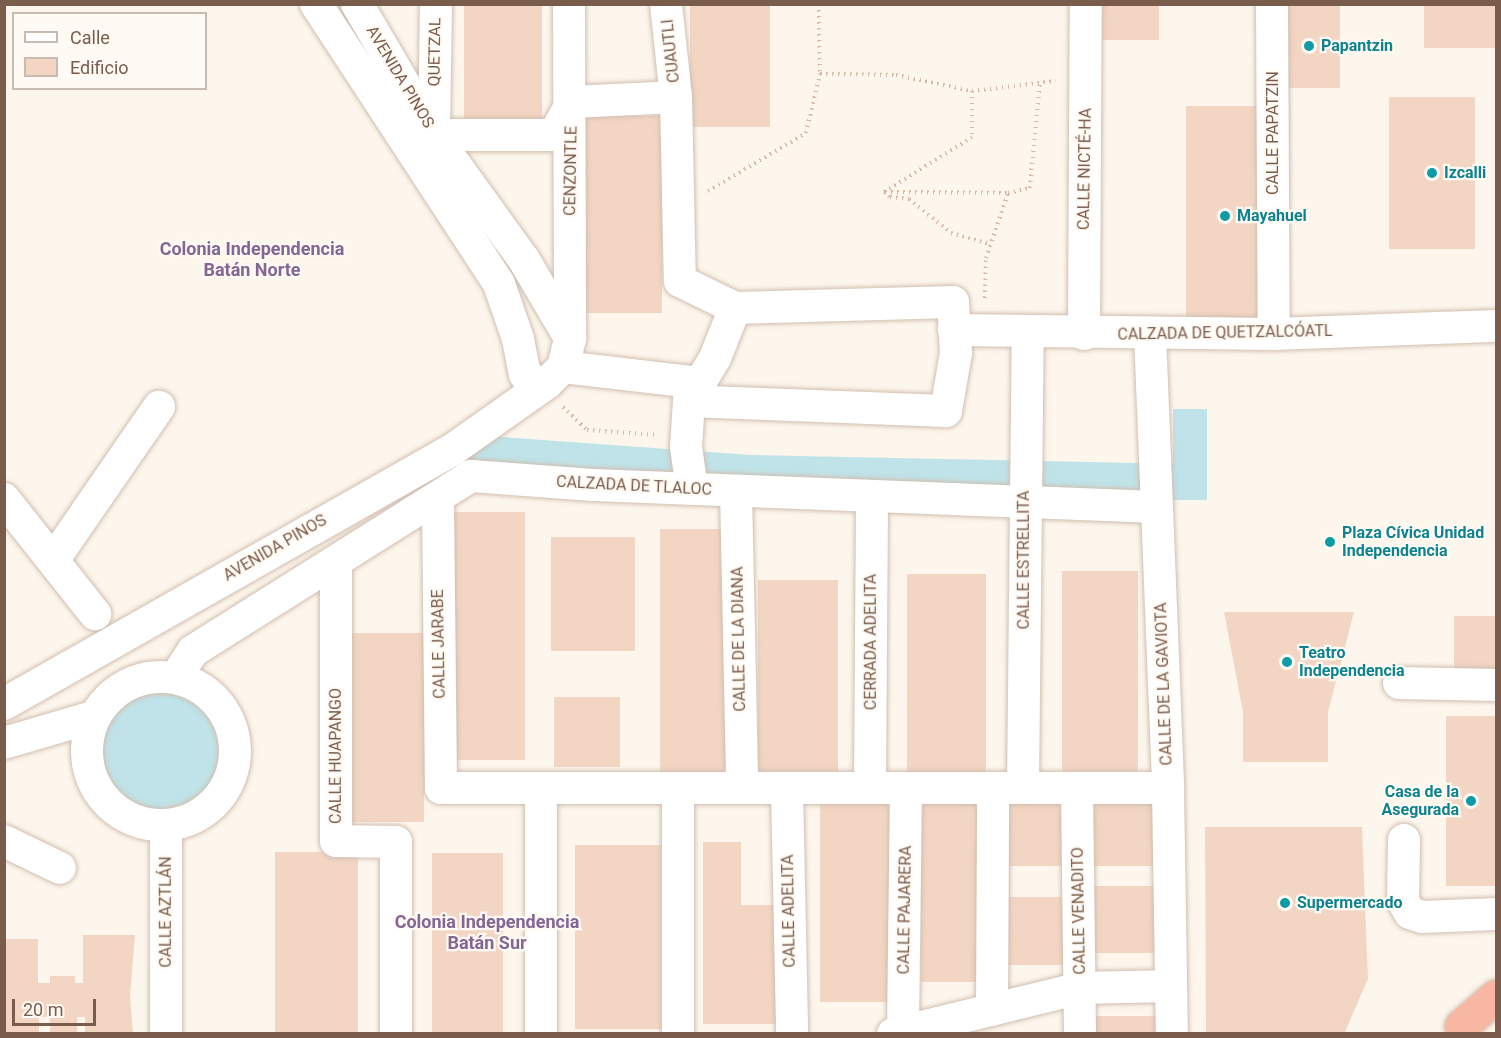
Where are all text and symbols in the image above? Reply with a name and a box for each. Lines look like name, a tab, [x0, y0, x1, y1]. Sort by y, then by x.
legend	[12, 12, 207, 90]
street label: QUETZAL	[425, 17, 445, 87]
street label: CUAUTLI	[658, 18, 684, 84]
street label: AVENIDA PINOS	[362, 22, 438, 132]
text: Calle	[70, 27, 110, 48]
place label: Papantzin	[1321, 36, 1393, 56]
marker: Papantzin	[1302, 39, 1316, 53]
text: Edificio	[70, 57, 129, 78]
street label: CALLE PAPATZIN	[1263, 71, 1283, 195]
street label: CALLE NICTÉ-HA	[1074, 108, 1096, 230]
street label: CENZONTLE	[561, 126, 581, 216]
place label: Izcalli	[1444, 163, 1486, 183]
marker: Izcalli	[1425, 166, 1439, 180]
place label: Mayahuel	[1237, 206, 1307, 226]
marker: Mayahuel	[1218, 209, 1232, 223]
district label: Colonia Independencia Batán Norte	[160, 239, 344, 282]
street label: CALZADA DE QUETZALCÓATL	[1117, 322, 1333, 344]
street label: CALZADA DE TLALOC	[556, 472, 712, 500]
street label: CALLE ESTRELLITA	[1014, 491, 1034, 629]
street label: AVENIDA PINOS	[220, 511, 330, 585]
place label: Plaza Cívica Unidad Independencia	[1342, 523, 1484, 561]
marker: Plaza Cívica Unidad Independencia	[1323, 535, 1337, 549]
street label: CALLE DE LA DIANA	[728, 566, 750, 712]
street label: CERRADA ADELITA	[861, 574, 881, 710]
street label: CALLE JARABE	[428, 589, 450, 699]
street label: CALLE DE LA GAVIOTA	[1152, 602, 1176, 766]
place label: Teatro Independencia	[1299, 643, 1405, 681]
marker: Teatro Independencia	[1280, 655, 1294, 669]
street label: CALLE HUAPANGO	[326, 688, 346, 824]
place label: Casa de la Asegurada	[1382, 782, 1459, 820]
marker: Casa de la Asegurada	[1464, 794, 1478, 808]
street label: CALLE PAJARERA	[894, 845, 916, 975]
street label: CALLE VENADITO	[1068, 847, 1090, 975]
street label: CALLE ADELITA	[778, 854, 800, 968]
street label: CALLE AZTLÁN	[156, 856, 176, 968]
place label: Supermercado	[1297, 893, 1402, 913]
marker: Supermercado	[1278, 896, 1292, 910]
district label: Colonia Independencia Batán Sur	[395, 912, 579, 954]
scale bar	[15, 987, 99, 1025]
text: 20 m	[23, 999, 63, 1020]

